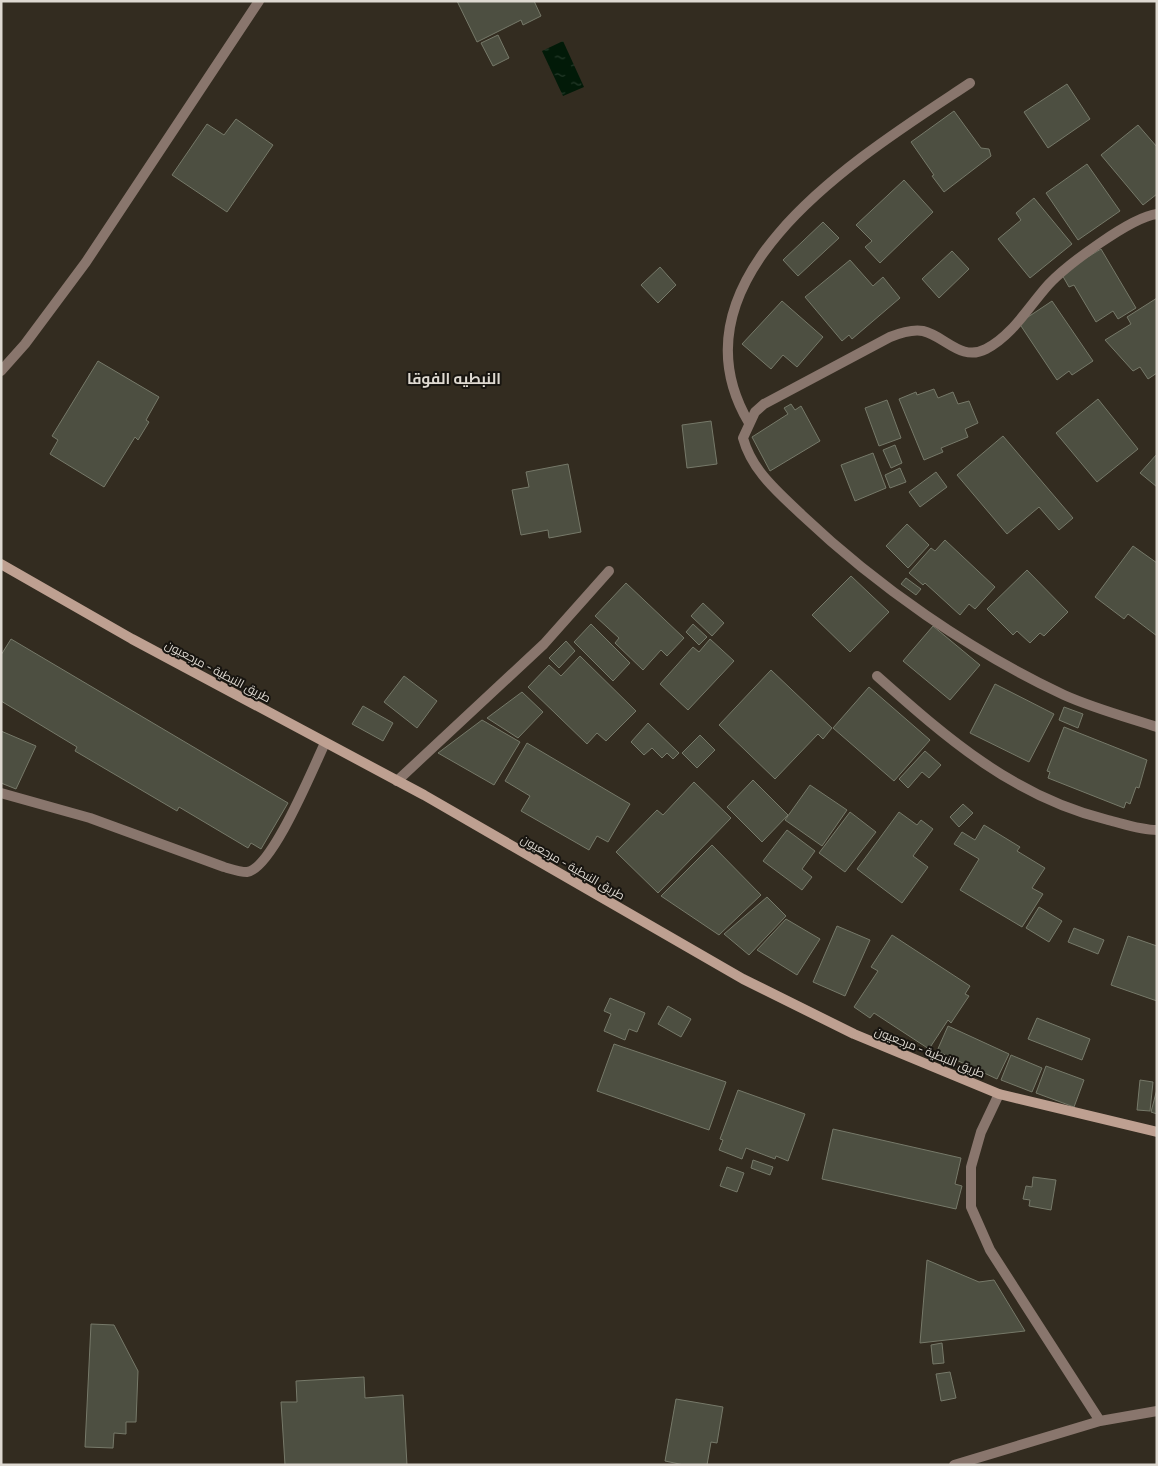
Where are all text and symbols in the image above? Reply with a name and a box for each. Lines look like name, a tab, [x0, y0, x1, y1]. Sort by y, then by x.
district label: النبطيه الفوقا	[407, 367, 501, 390]
street label: طريق النبطية - مرجعيون	[162, 635, 274, 707]
street label: طريق النبطية - مرجعيون	[517, 829, 629, 905]
street label: طريق النبطية - مرجعيون	[872, 1021, 988, 1083]

